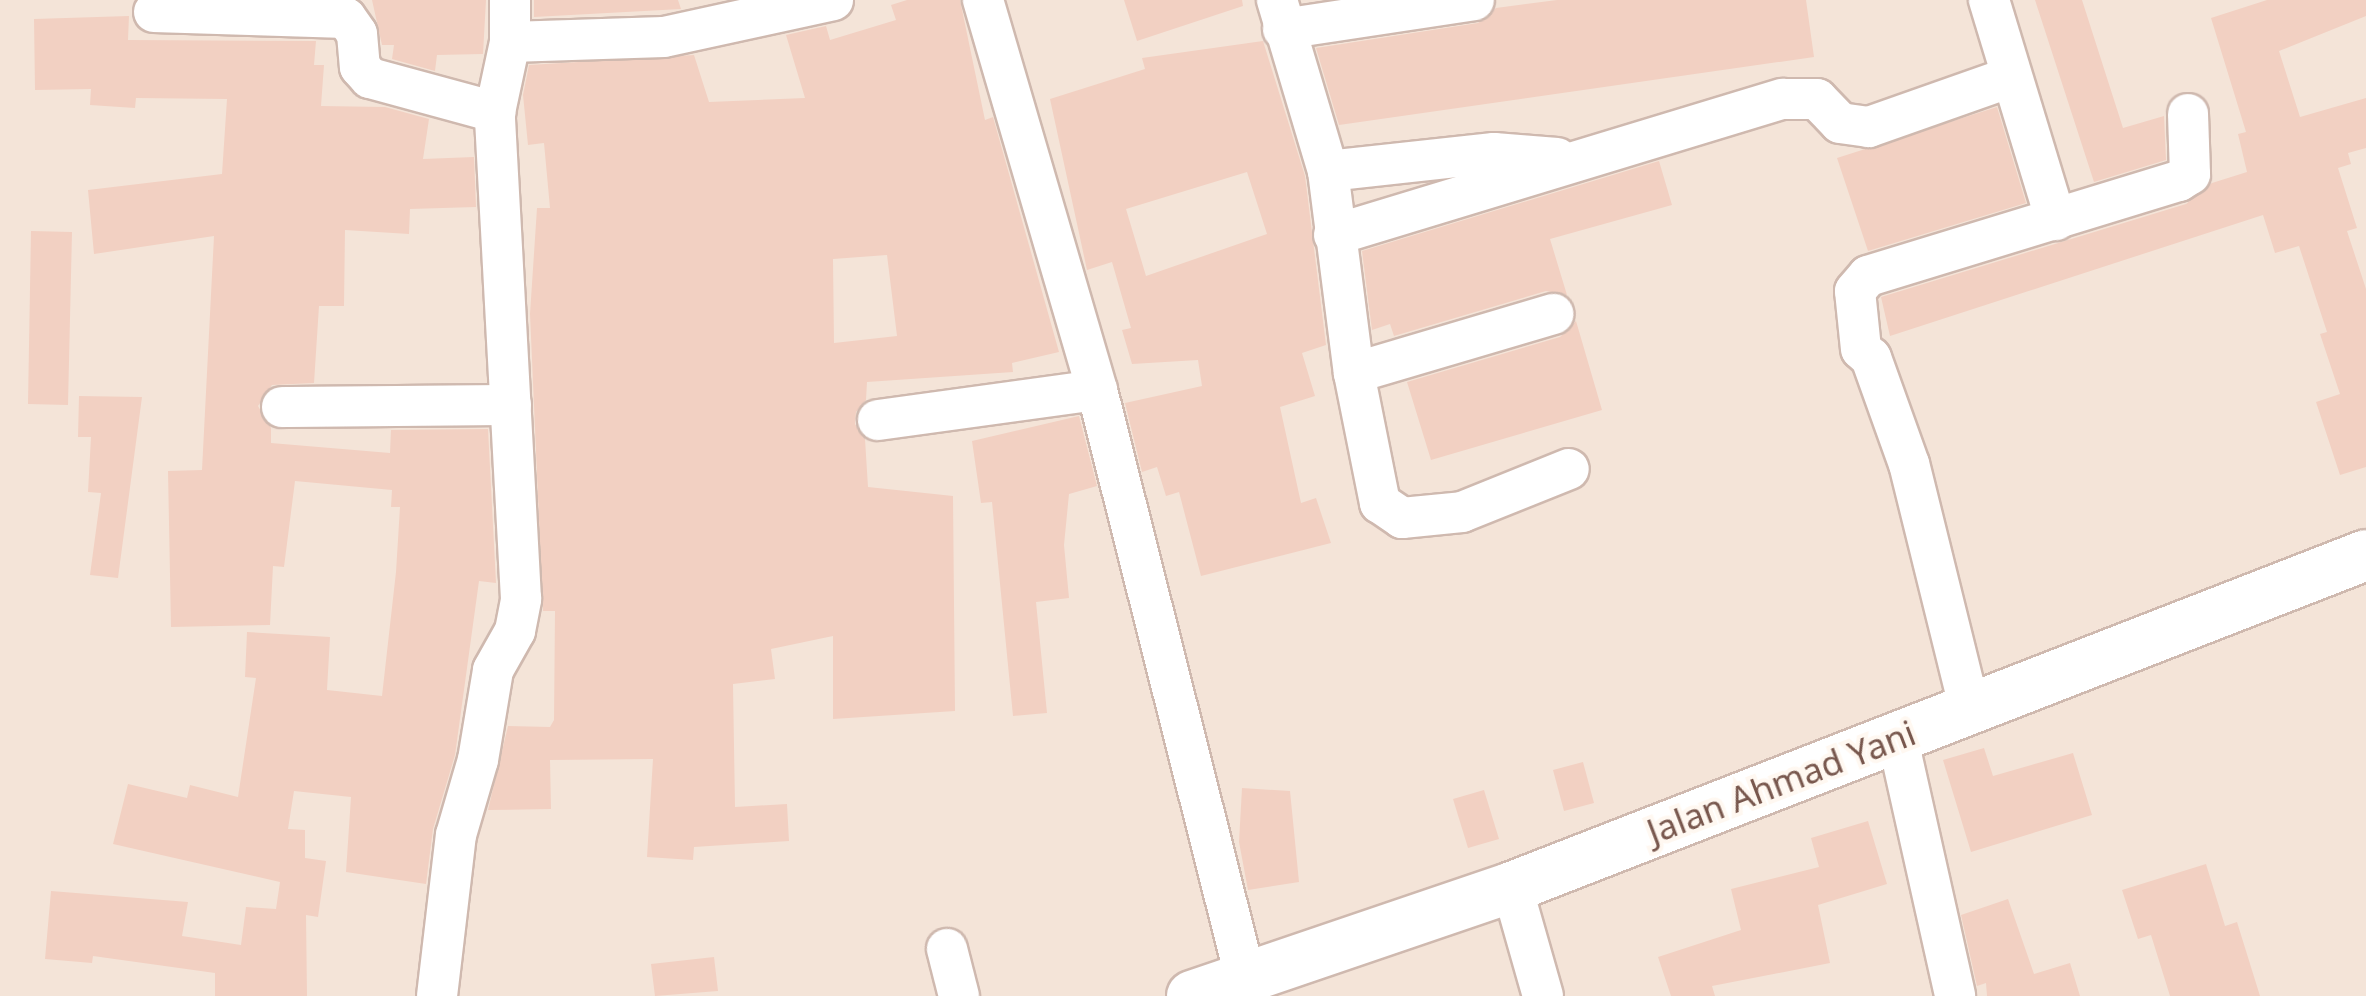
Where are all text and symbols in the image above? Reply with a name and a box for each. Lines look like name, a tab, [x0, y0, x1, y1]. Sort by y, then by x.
street label: Jalan Ahmad Yani	[1641, 712, 1921, 852]

